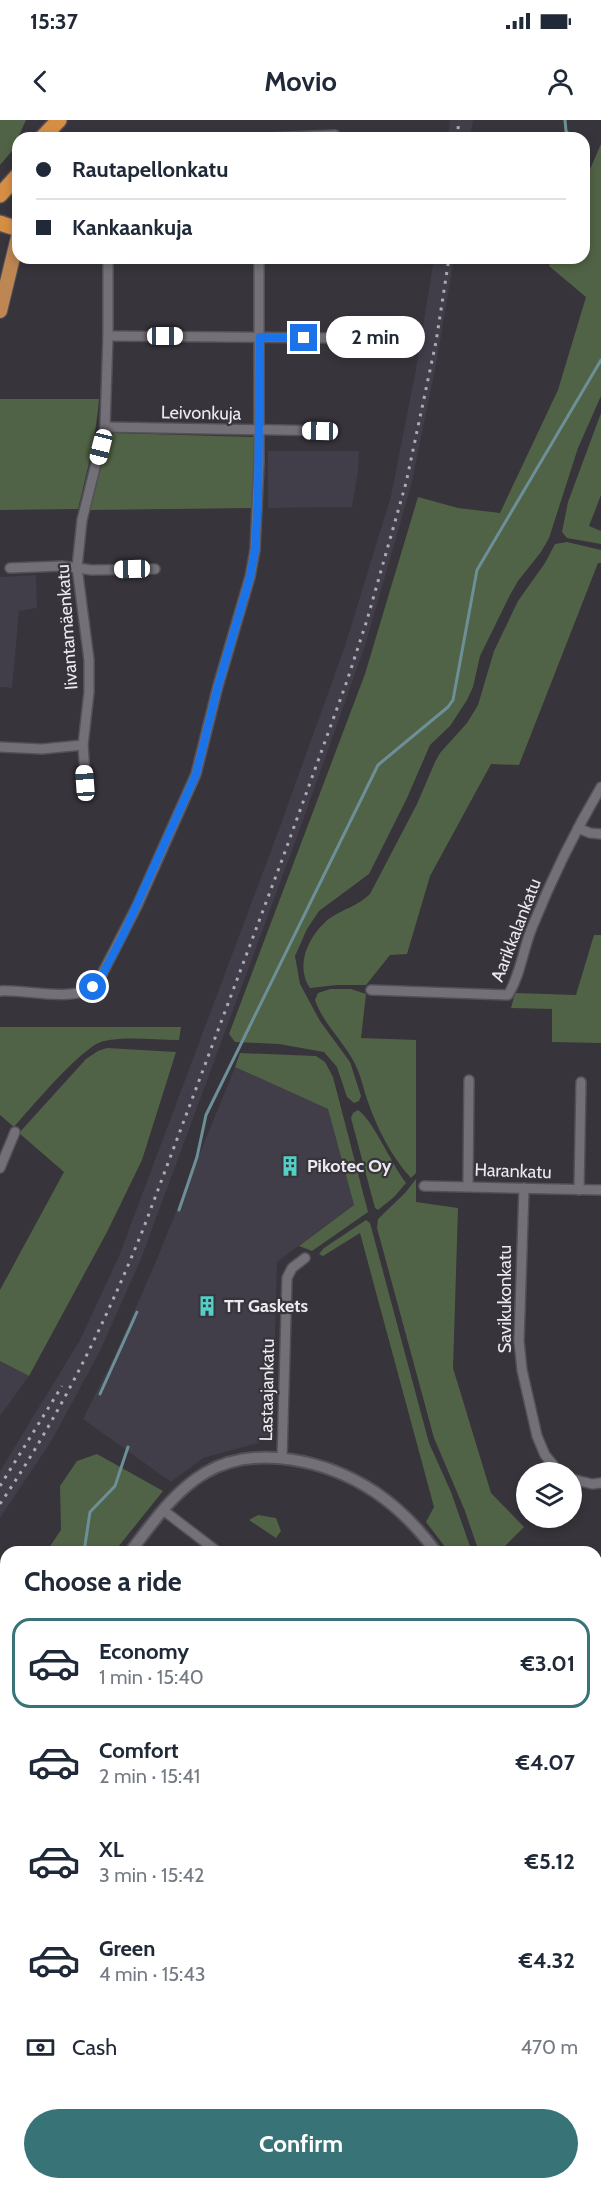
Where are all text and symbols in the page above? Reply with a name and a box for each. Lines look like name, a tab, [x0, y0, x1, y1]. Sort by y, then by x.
text: 15:37	[30, 8, 78, 35]
icon: back	[24, 65, 57, 98]
text: Movio	[264, 65, 337, 98]
icon: person	[544, 65, 577, 98]
text: Rautapellonkatu	[72, 156, 228, 183]
text: Kankaankuja	[72, 214, 192, 241]
callout: 2 min	[325, 317, 424, 359]
route end	[290, 324, 317, 351]
text: 2 min	[351, 325, 400, 349]
car	[147, 327, 183, 345]
street label: Leivonkuja	[161, 401, 242, 425]
car	[302, 422, 338, 440]
car	[88, 427, 114, 467]
car	[114, 560, 150, 578]
street label: Iivantamäenkatu	[52, 563, 82, 691]
car	[75, 764, 95, 802]
street label: Aarikkalankatu	[486, 875, 546, 985]
route start	[79, 973, 106, 1000]
building icon: Pikotec Oy	[278, 1154, 302, 1178]
place label: Pikotec Oy	[307, 1155, 392, 1177]
street label: Harankatu	[474, 1159, 552, 1183]
street label: Savikukonkatu	[494, 1245, 516, 1353]
building icon: TT Gaskets	[195, 1294, 219, 1318]
place label: TT Gaskets	[224, 1295, 308, 1317]
street label: Lastaajankatu	[255, 1338, 279, 1442]
map controls	[516, 1462, 582, 1528]
button: layers	[516, 1462, 582, 1528]
text: Choose a ride	[24, 1565, 182, 1598]
icon: car	[27, 1636, 81, 1690]
text: Economy	[99, 1638, 189, 1665]
text: €3.01	[521, 1650, 575, 1677]
text: 1 min · 15:40	[99, 1665, 204, 1689]
icon: car	[27, 1735, 81, 1789]
text: Comfort	[99, 1737, 178, 1764]
text: €4.07	[516, 1749, 575, 1776]
text: 2 min · 15:41	[99, 1764, 200, 1788]
icon: car	[27, 1834, 81, 1888]
text: XL	[99, 1836, 124, 1863]
text: €5.12	[525, 1848, 575, 1875]
text: 3 min · 15:42	[99, 1863, 205, 1887]
icon: car	[27, 1933, 81, 1987]
text: Green	[99, 1935, 155, 1962]
text: €4.32	[519, 1947, 575, 1974]
text: 4 min · 15:43	[99, 1962, 206, 1986]
icon: cash	[24, 2031, 57, 2064]
text: Cash	[72, 2034, 117, 2061]
text: 470 m	[521, 2035, 578, 2059]
button: Confirm	[24, 2109, 578, 2178]

